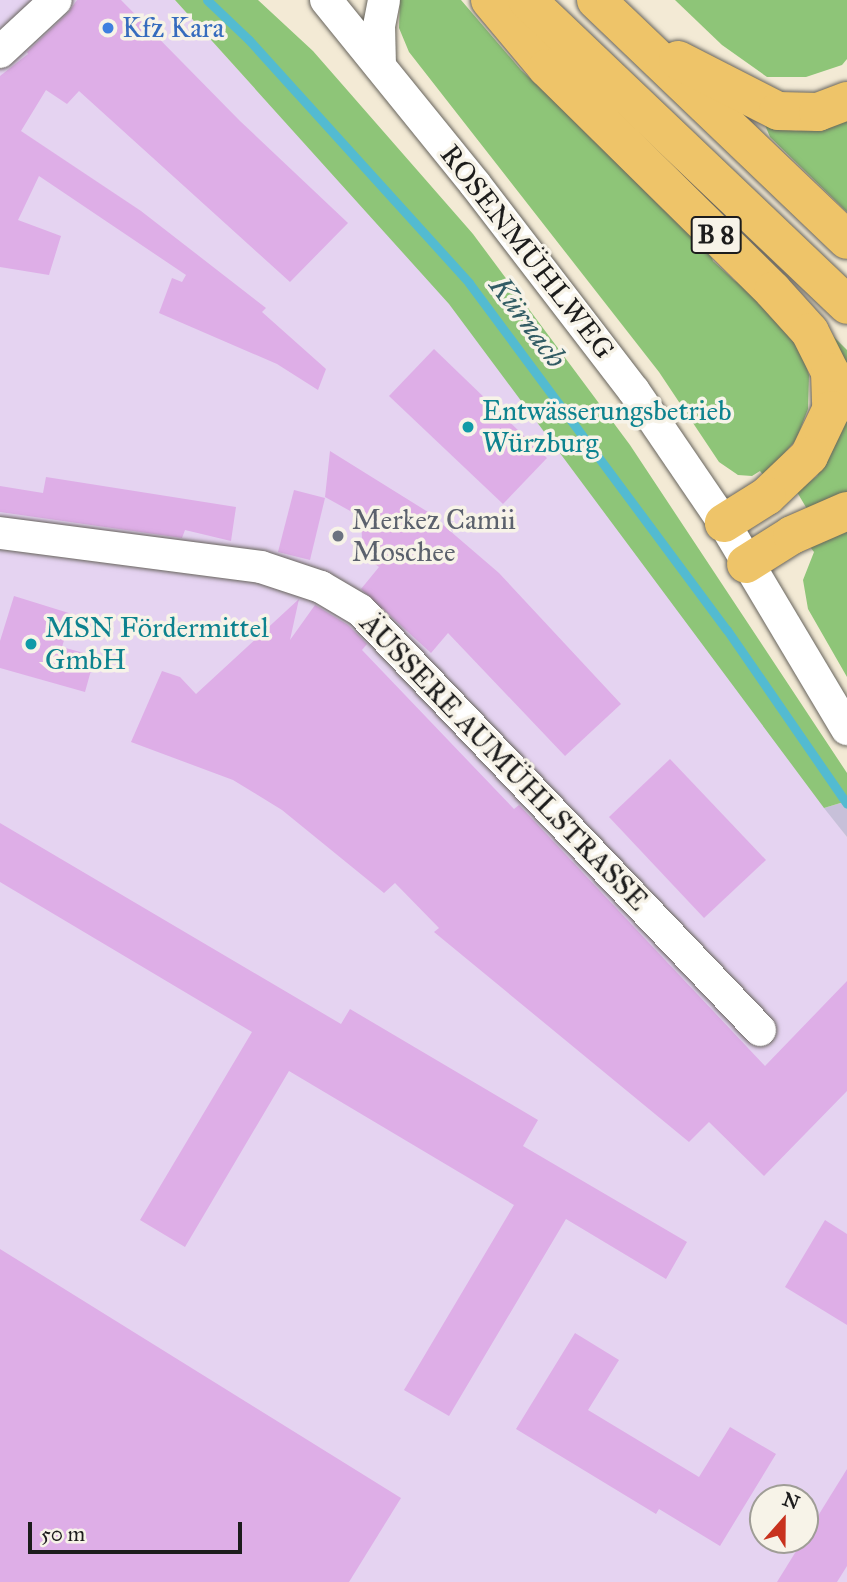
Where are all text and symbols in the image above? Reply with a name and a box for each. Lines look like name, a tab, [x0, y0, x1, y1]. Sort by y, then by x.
place label: Kfz Kara	[122, 11, 224, 45]
marker: Kfz Kara	[100, 20, 116, 36]
street label: ROSENMÜHLWEG	[433, 138, 621, 366]
road number: B 8	[690, 212, 742, 258]
water label: Kürnach	[482, 269, 574, 375]
place label: Entwässerungsbetrieb Würzburg	[482, 394, 732, 460]
marker: Entwässerungsbetrieb Würzburg	[460, 419, 476, 435]
place label: Merkez Camii Moschee	[352, 503, 516, 569]
marker: Merkez Camii Moschee	[330, 528, 346, 544]
street label: ÄUSSERE AUMÜHLSTRASSE	[353, 607, 655, 917]
place label: MSN Fördermittel GmbH	[45, 611, 269, 677]
marker: MSN Fördermittel GmbH	[23, 636, 39, 652]
north arrow	[749, 1484, 819, 1554]
text: N	[779, 1487, 803, 1514]
scale bar	[32, 1508, 245, 1552]
text: 50 m	[41, 1521, 85, 1547]

